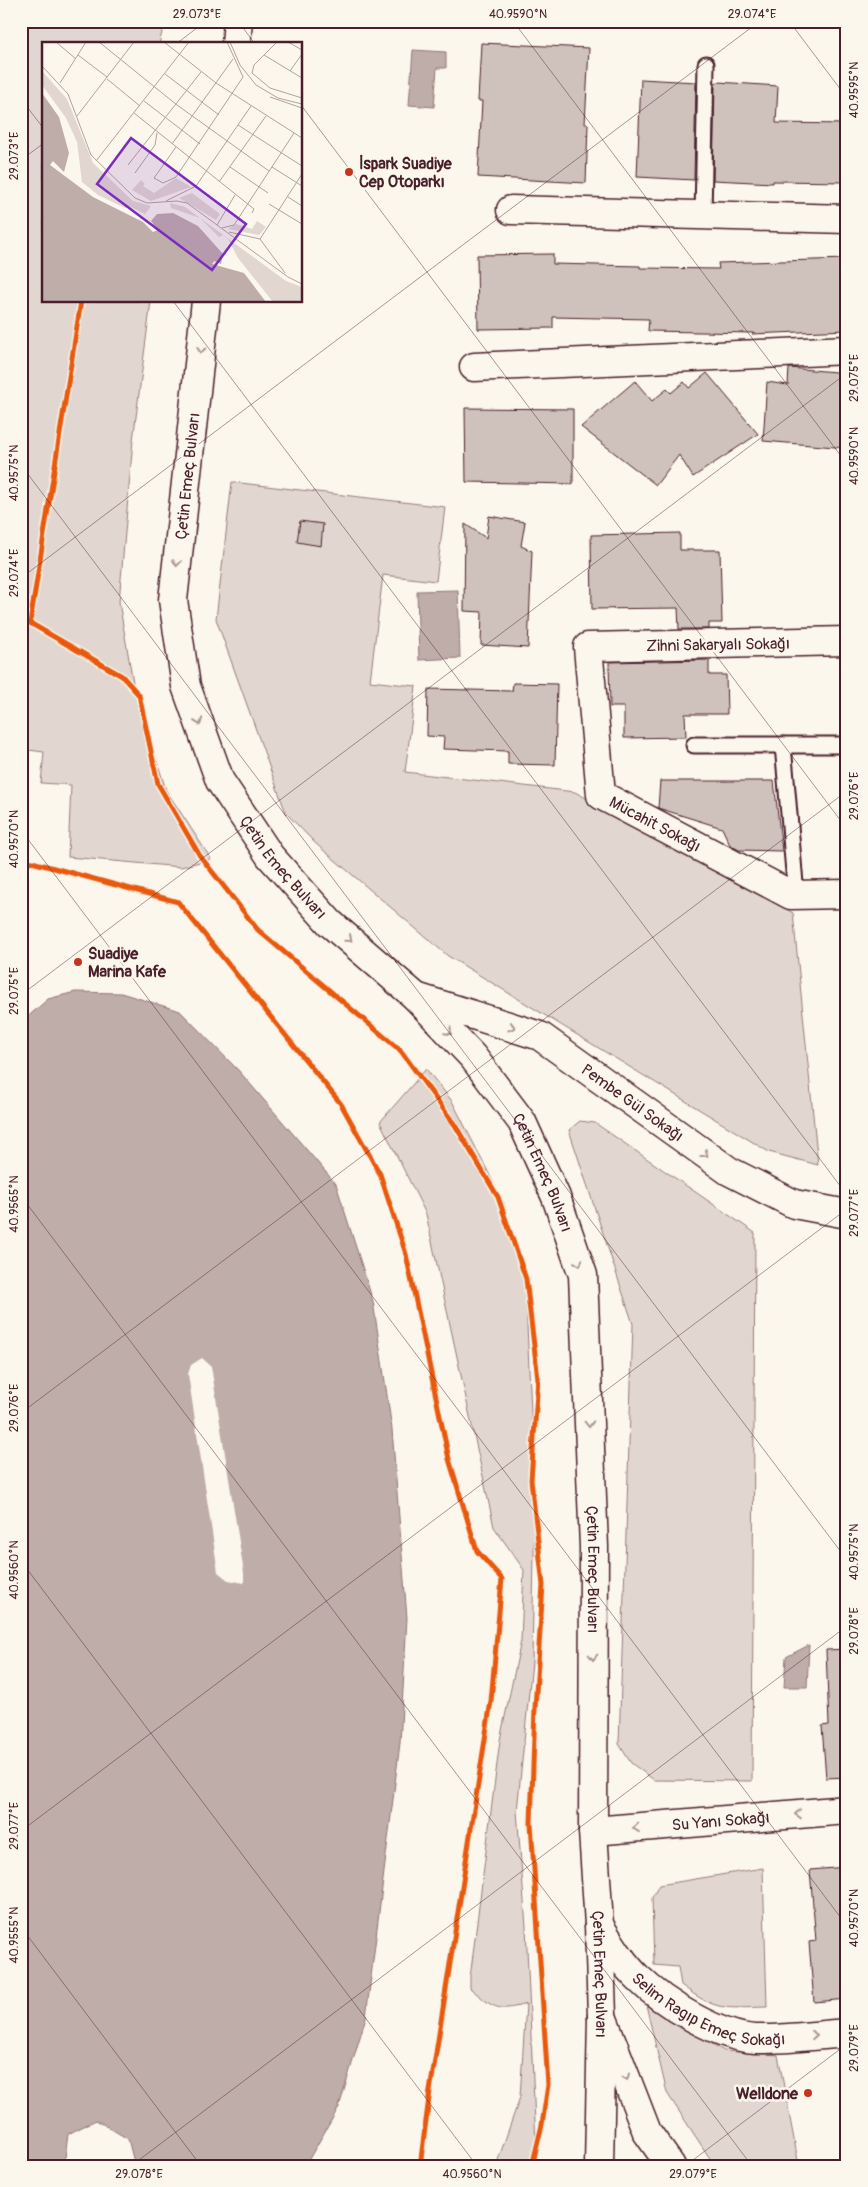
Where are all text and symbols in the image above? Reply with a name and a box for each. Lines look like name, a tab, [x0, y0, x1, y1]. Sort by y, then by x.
text: 29.073°E	[173, 7, 221, 22]
text: 40.9590°N	[489, 7, 547, 22]
text: 29.074°E	[728, 7, 776, 22]
inset map	[42, 42, 302, 302]
text: 40.9595°N	[847, 62, 862, 118]
text: 29.073°E	[7, 132, 22, 180]
place label: İspark Suadiye Cep Otoparkı	[359, 154, 453, 192]
marker: İspark Suadiye Cep Otoparkı	[343, 166, 355, 178]
one-way arrow	[196, 346, 207, 354]
text: 29.075°E	[847, 354, 862, 402]
street label: Çetin Emeç Bulvarı	[171, 412, 205, 540]
text: 40.9590°N	[847, 427, 862, 485]
text: 40.9575°N	[7, 445, 22, 501]
text: 29.074°E	[7, 549, 22, 597]
one-way arrow	[172, 560, 183, 568]
street label: Zihni Sakaryalı Sokağı	[646, 634, 790, 656]
one-way arrow	[193, 718, 203, 726]
text: 29.076°E	[847, 772, 862, 820]
street label: Mücahit Sokağı	[606, 792, 704, 857]
text: 40.9570°N	[7, 810, 22, 868]
street label: Çetin Emeç Bulvarı	[235, 812, 331, 924]
one-way arrow	[343, 934, 352, 942]
place label: Suadiye Marina Kafe	[88, 944, 167, 982]
marker: Suadiye Marina Kafe	[72, 956, 84, 968]
text: 29.075°E	[7, 967, 22, 1015]
one-way arrow	[508, 1021, 516, 1031]
one-way arrow	[443, 1026, 452, 1035]
street label: Pembe Gül Sokağı	[577, 1060, 687, 1146]
street label: Çetin Emeç Bulvarı	[508, 1109, 576, 1235]
one-way arrow	[699, 1148, 709, 1157]
text: 40.9565°N	[7, 1175, 22, 1233]
text: 29.077°E	[847, 1189, 862, 1237]
one-way arrow	[573, 1258, 583, 1266]
text: 29.076°E	[7, 1384, 22, 1432]
one-way arrow	[584, 1420, 594, 1428]
street label: Çetin Emeç Bulvarı	[581, 1505, 603, 1633]
text: 40.9575°N	[847, 1524, 862, 1580]
text: 40.9560°N	[7, 1540, 22, 1600]
text: 29.078°E	[847, 1607, 862, 1655]
one-way arrow	[588, 1653, 598, 1661]
text: 29.077°E	[7, 1802, 22, 1850]
street label: Su Yanı Sokağı	[671, 1807, 770, 1835]
one-way arrow	[794, 1808, 802, 1819]
one-way arrow	[632, 1822, 640, 1833]
text: 40.9570°N	[847, 1889, 862, 1947]
text: 40.9555°N	[7, 1907, 22, 1963]
street label: Çetin Emeç Bulvarı	[587, 1910, 611, 2038]
street label: Selim Ragıp Emeç Sokağı	[627, 1969, 786, 2050]
text: 29.079°E	[847, 2024, 862, 2072]
one-way arrow	[810, 2029, 818, 2040]
one-way arrow	[620, 2072, 630, 2081]
place label: Welldone	[736, 2084, 799, 2104]
marker: Welldone	[802, 2087, 814, 2099]
text: 29.078°E	[115, 2167, 163, 2182]
text: 40.9560°N	[442, 2167, 502, 2182]
text: 29.079°E	[669, 2167, 717, 2182]

